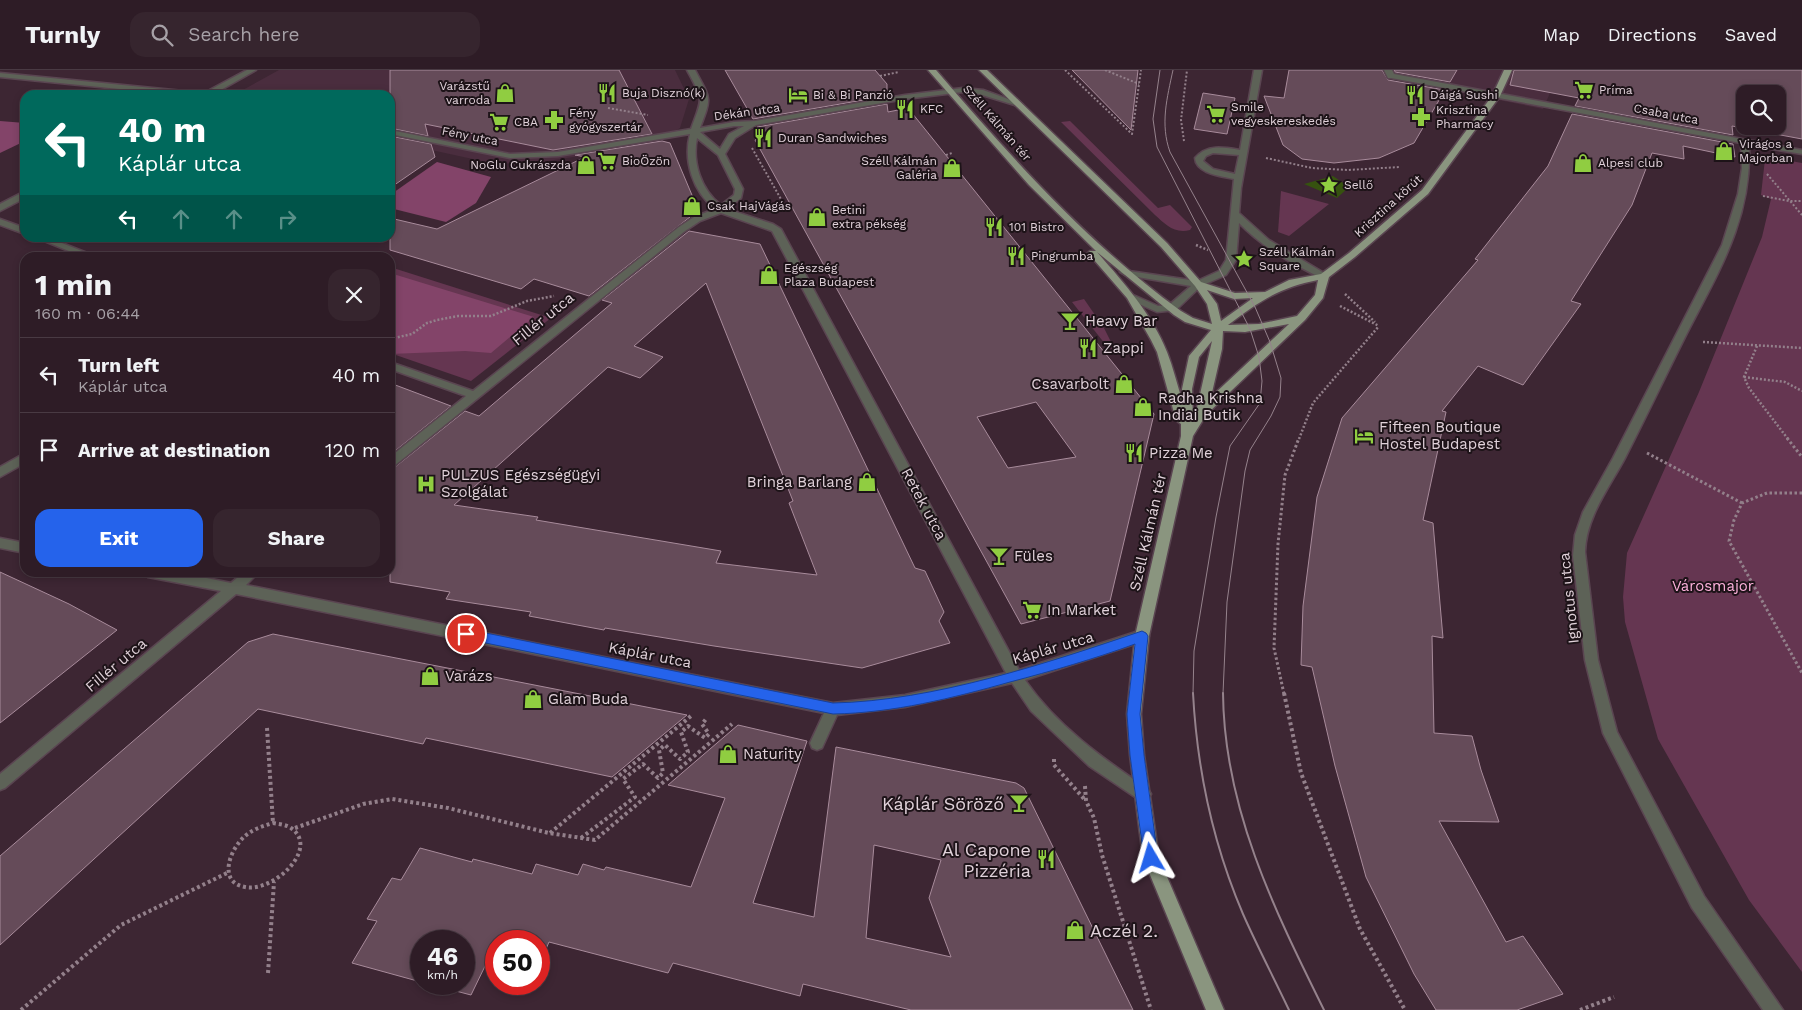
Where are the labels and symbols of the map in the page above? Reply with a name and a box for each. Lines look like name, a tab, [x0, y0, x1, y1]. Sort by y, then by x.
place label: Varázstű varroda	[439, 79, 490, 107]
supermarket icon: Príma	[1573, 79, 1595, 101]
shop icon: Varázstű varroda	[494, 82, 516, 104]
restaurant icon: Buja Disznó(k)	[596, 82, 618, 104]
street label: Széll Kálmán tér	[960, 82, 1034, 164]
place label: Príma	[1599, 83, 1633, 97]
hotel icon: Bi & Bi Panzió	[787, 84, 809, 106]
restaurant icon: Dáigá Sushi	[1404, 84, 1426, 106]
place label: Buja Disznó(k)	[622, 86, 705, 100]
place label: Bi & Bi Panzió	[813, 88, 893, 102]
place label: Dáigá Sushi	[1430, 88, 1498, 102]
restaurant icon: KFC	[894, 98, 916, 120]
street label: Dékán utca	[713, 100, 781, 124]
place label: Smile vegyeskereskedés	[1231, 100, 1336, 128]
street label: Csaba utca	[1633, 101, 1700, 127]
place label: KFC	[920, 102, 943, 116]
supermarket icon: Smile vegyeskereskedés	[1205, 103, 1227, 125]
place label: Krisztina Pharmacy	[1436, 103, 1494, 131]
place label: Fény gyógyszertár	[569, 106, 642, 134]
pharmacy icon: Krisztina Pharmacy	[1410, 106, 1432, 128]
pharmacy icon: Fény gyógyszertár	[543, 109, 565, 131]
supermarket icon: CBA	[488, 111, 510, 133]
place label: CBA	[514, 115, 538, 129]
street label: Fény utca	[441, 124, 499, 148]
restaurant icon: Duran Sandwiches	[752, 127, 774, 149]
place label: Duran Sandwiches	[778, 131, 887, 145]
place label: Virágos a Majorban	[1739, 137, 1793, 165]
shop icon: Virágos a Majorban	[1713, 140, 1735, 162]
supermarket icon: BioÖzön	[596, 150, 618, 172]
shop icon: Alpesi club	[1572, 152, 1594, 174]
shop icon: NoGlu Cukrászda	[575, 154, 597, 176]
place label: BioÖzön	[622, 154, 670, 168]
place label: Széll Kálmán Galéria	[861, 154, 937, 182]
place label: Alpesi club	[1598, 156, 1663, 170]
shop icon: Széll Kálmán Galéria	[941, 157, 963, 179]
place label: NoGlu Cukrászda	[470, 158, 571, 172]
street label: Krisztina körút	[1351, 172, 1425, 240]
place icon: Sellő	[1318, 174, 1340, 196]
place label: Sellő	[1344, 178, 1373, 192]
shop icon: Csak HajVágás	[681, 195, 703, 217]
place label: Csak HajVágás	[707, 199, 791, 213]
place label: Betini extra pékség	[832, 203, 907, 231]
shop icon: Betini extra pékség	[806, 206, 828, 228]
restaurant icon: 101 Bistro	[983, 216, 1005, 238]
place label: 101 Bistro	[1009, 220, 1064, 234]
restaurant icon: Pingrumba	[1005, 245, 1027, 267]
place label: Széll Kálmán Square	[1259, 245, 1335, 273]
place icon: Széll Kálmán Square	[1233, 248, 1255, 270]
place label: Pingrumba	[1031, 249, 1094, 263]
place label: Egészség Plaza Budapest	[784, 261, 874, 289]
shop icon: Egészség Plaza Budapest	[758, 264, 780, 286]
street label: Fillér utca	[508, 288, 578, 349]
bar icon: Heavy Bar	[1059, 310, 1081, 332]
place label: Heavy Bar	[1085, 312, 1157, 330]
restaurant icon: Zappi	[1077, 337, 1099, 359]
place label: Zappi	[1103, 339, 1144, 357]
shop icon: Csavarbolt	[1113, 373, 1135, 395]
place label: Csavarbolt	[1031, 375, 1110, 393]
place label: Radha Krishna Indiai Butik	[1158, 389, 1264, 424]
shop icon: Radha Krishna Indiai Butik	[1132, 396, 1154, 418]
place label: Fifteen Boutique Hostel Budapest	[1379, 418, 1501, 453]
hotel icon: Fifteen Boutique Hostel Budapest	[1353, 425, 1375, 447]
restaurant icon: Pizza Me	[1123, 442, 1145, 464]
place label: Pizza Me	[1149, 444, 1213, 462]
street label: Retek utca	[898, 465, 951, 543]
place label: PULZUS Egészségügyi Szolgálat	[441, 466, 600, 501]
shop icon: Bringa Barlang	[856, 471, 878, 493]
street label: Széll Kálmán tér	[1126, 471, 1170, 593]
hospital icon: PULZUS Egészségügyi Szolgálat	[415, 473, 437, 495]
place label: Bringa Barlang	[747, 473, 852, 491]
bar icon: Füles	[988, 545, 1010, 567]
place label: Füles	[1014, 547, 1053, 565]
street label: Ignotus utca	[1555, 551, 1583, 644]
park label: Városmajor	[1672, 577, 1754, 595]
supermarket icon: In Market	[1021, 599, 1043, 621]
place label: In Market	[1047, 601, 1117, 619]
pin	[445, 613, 487, 655]
street label: Káplár utca	[1010, 628, 1096, 668]
street label: Fillér utca	[82, 634, 151, 696]
street label: Káplár utca	[607, 638, 693, 672]
shop icon: Varázs	[419, 665, 441, 687]
place label: Varázs	[445, 667, 493, 685]
shop icon: Glam Buda	[522, 688, 544, 710]
place label: Glam Buda	[548, 690, 629, 708]
shop icon: Naturity	[717, 743, 739, 765]
place label: Naturity	[743, 745, 802, 763]
bar icon: Káplár Söröző	[1008, 792, 1030, 814]
place label: Káplár Söröző	[882, 793, 1004, 814]
position arrow	[1124, 831, 1176, 883]
place label: Al Capone Pizzéria	[942, 839, 1031, 881]
restaurant icon: Al Capone Pizzéria	[1035, 848, 1057, 870]
shop icon: Aczél 2.	[1064, 919, 1086, 941]
place label: Aczél 2.	[1090, 920, 1158, 941]
speed limit sign: 50	[485, 930, 550, 995]

